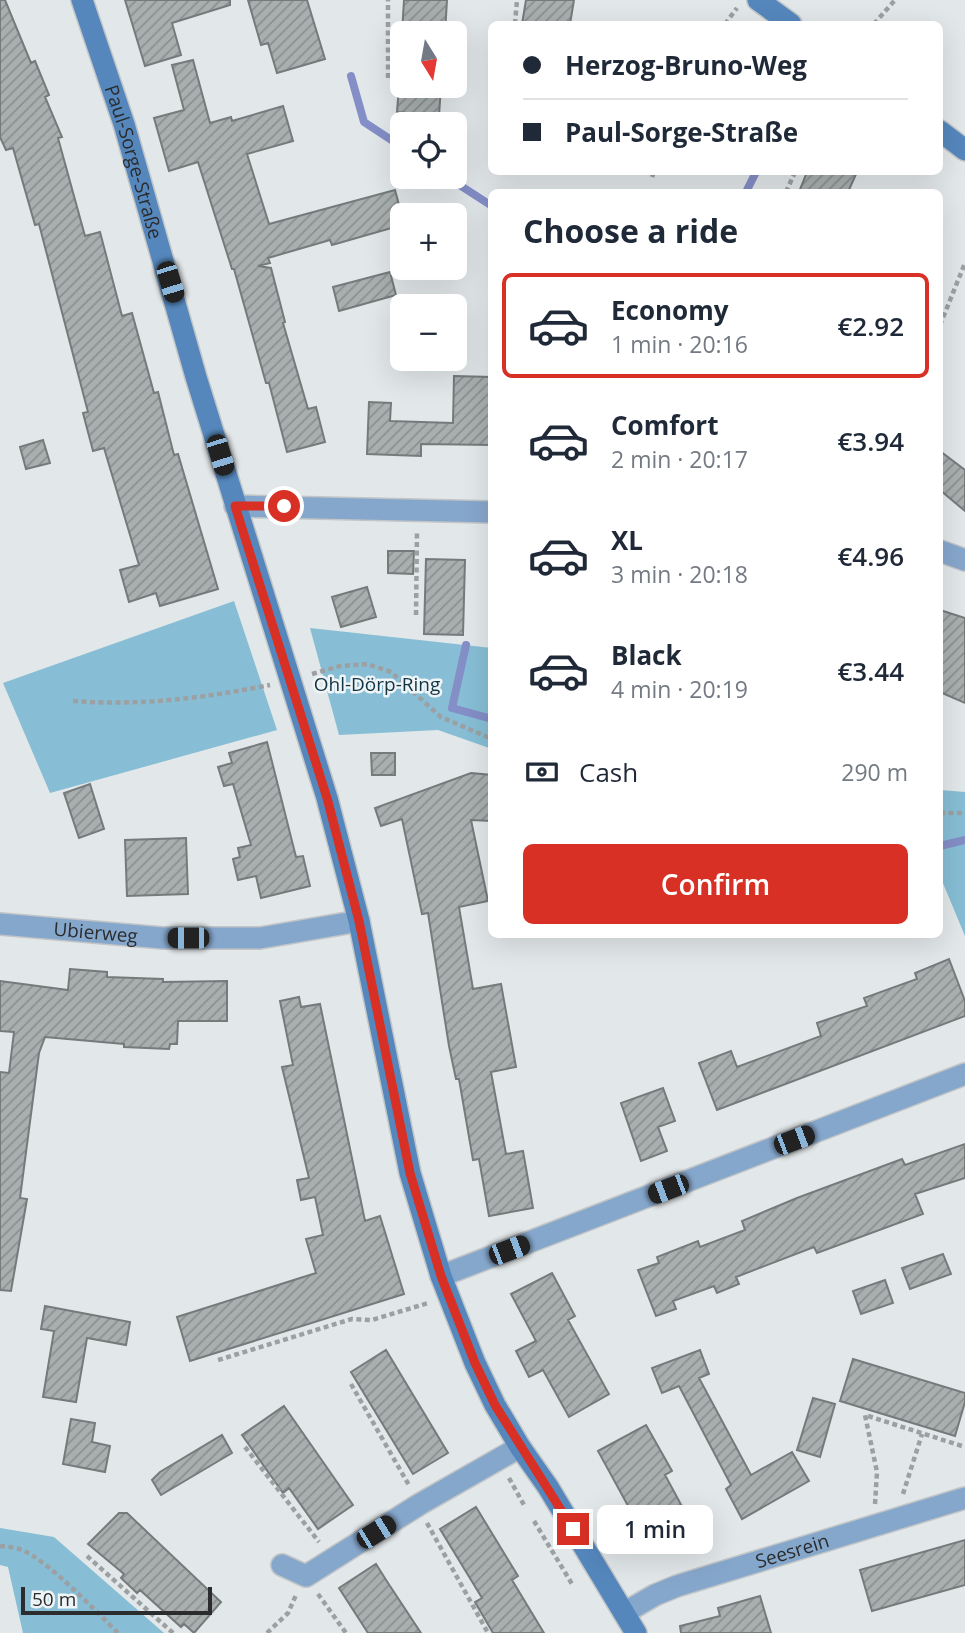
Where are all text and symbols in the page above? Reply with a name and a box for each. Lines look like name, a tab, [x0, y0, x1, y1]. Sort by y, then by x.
north arrow	[390, 21, 467, 98]
map controls	[390, 21, 467, 371]
text: Herzog-Bruno-Weg	[565, 47, 807, 83]
street label: Paul-Sorge-Straße	[99, 81, 169, 242]
button: locate	[390, 112, 467, 189]
text: Paul-Sorge-Straße	[565, 114, 798, 150]
button: +	[390, 203, 467, 280]
text: Choose a ride	[523, 209, 738, 252]
car	[154, 259, 187, 305]
text: Economy	[611, 292, 729, 328]
button: −	[390, 294, 467, 371]
icon: car	[527, 294, 590, 357]
text: €2.92	[837, 308, 904, 344]
text: 1 min · 20:16	[611, 328, 748, 360]
text: Comfort	[611, 407, 718, 443]
icon: car	[527, 409, 590, 472]
text: €3.94	[837, 423, 904, 459]
car	[204, 432, 237, 478]
text: 2 min · 20:17	[611, 443, 748, 475]
route start	[268, 490, 300, 522]
text: XL	[611, 522, 643, 558]
icon: car	[527, 524, 590, 587]
text: €4.96	[837, 538, 904, 574]
text: 3 min · 20:18	[611, 558, 748, 590]
text: Black	[611, 637, 682, 673]
icon: car	[527, 639, 590, 702]
text: €3.44	[837, 653, 904, 689]
park label: Ohl-Dörp-Ring	[314, 671, 440, 697]
text: 4 min · 20:19	[611, 673, 748, 705]
icon: cash	[523, 753, 561, 791]
text: Cash	[579, 754, 638, 790]
text: 290 m	[841, 756, 908, 788]
button: Confirm	[523, 844, 908, 924]
street label: Ubierweg	[52, 916, 139, 949]
car	[168, 928, 210, 949]
car	[771, 1123, 818, 1157]
car	[645, 1172, 692, 1206]
car	[486, 1233, 533, 1267]
callout: 1 min	[598, 1504, 713, 1554]
car	[353, 1512, 400, 1552]
route end	[557, 1513, 589, 1545]
text: 1 min	[624, 1513, 686, 1545]
street label: Seesrein	[752, 1527, 832, 1574]
scale bar	[21, 1584, 212, 1616]
text: 50 m	[32, 1586, 76, 1612]

